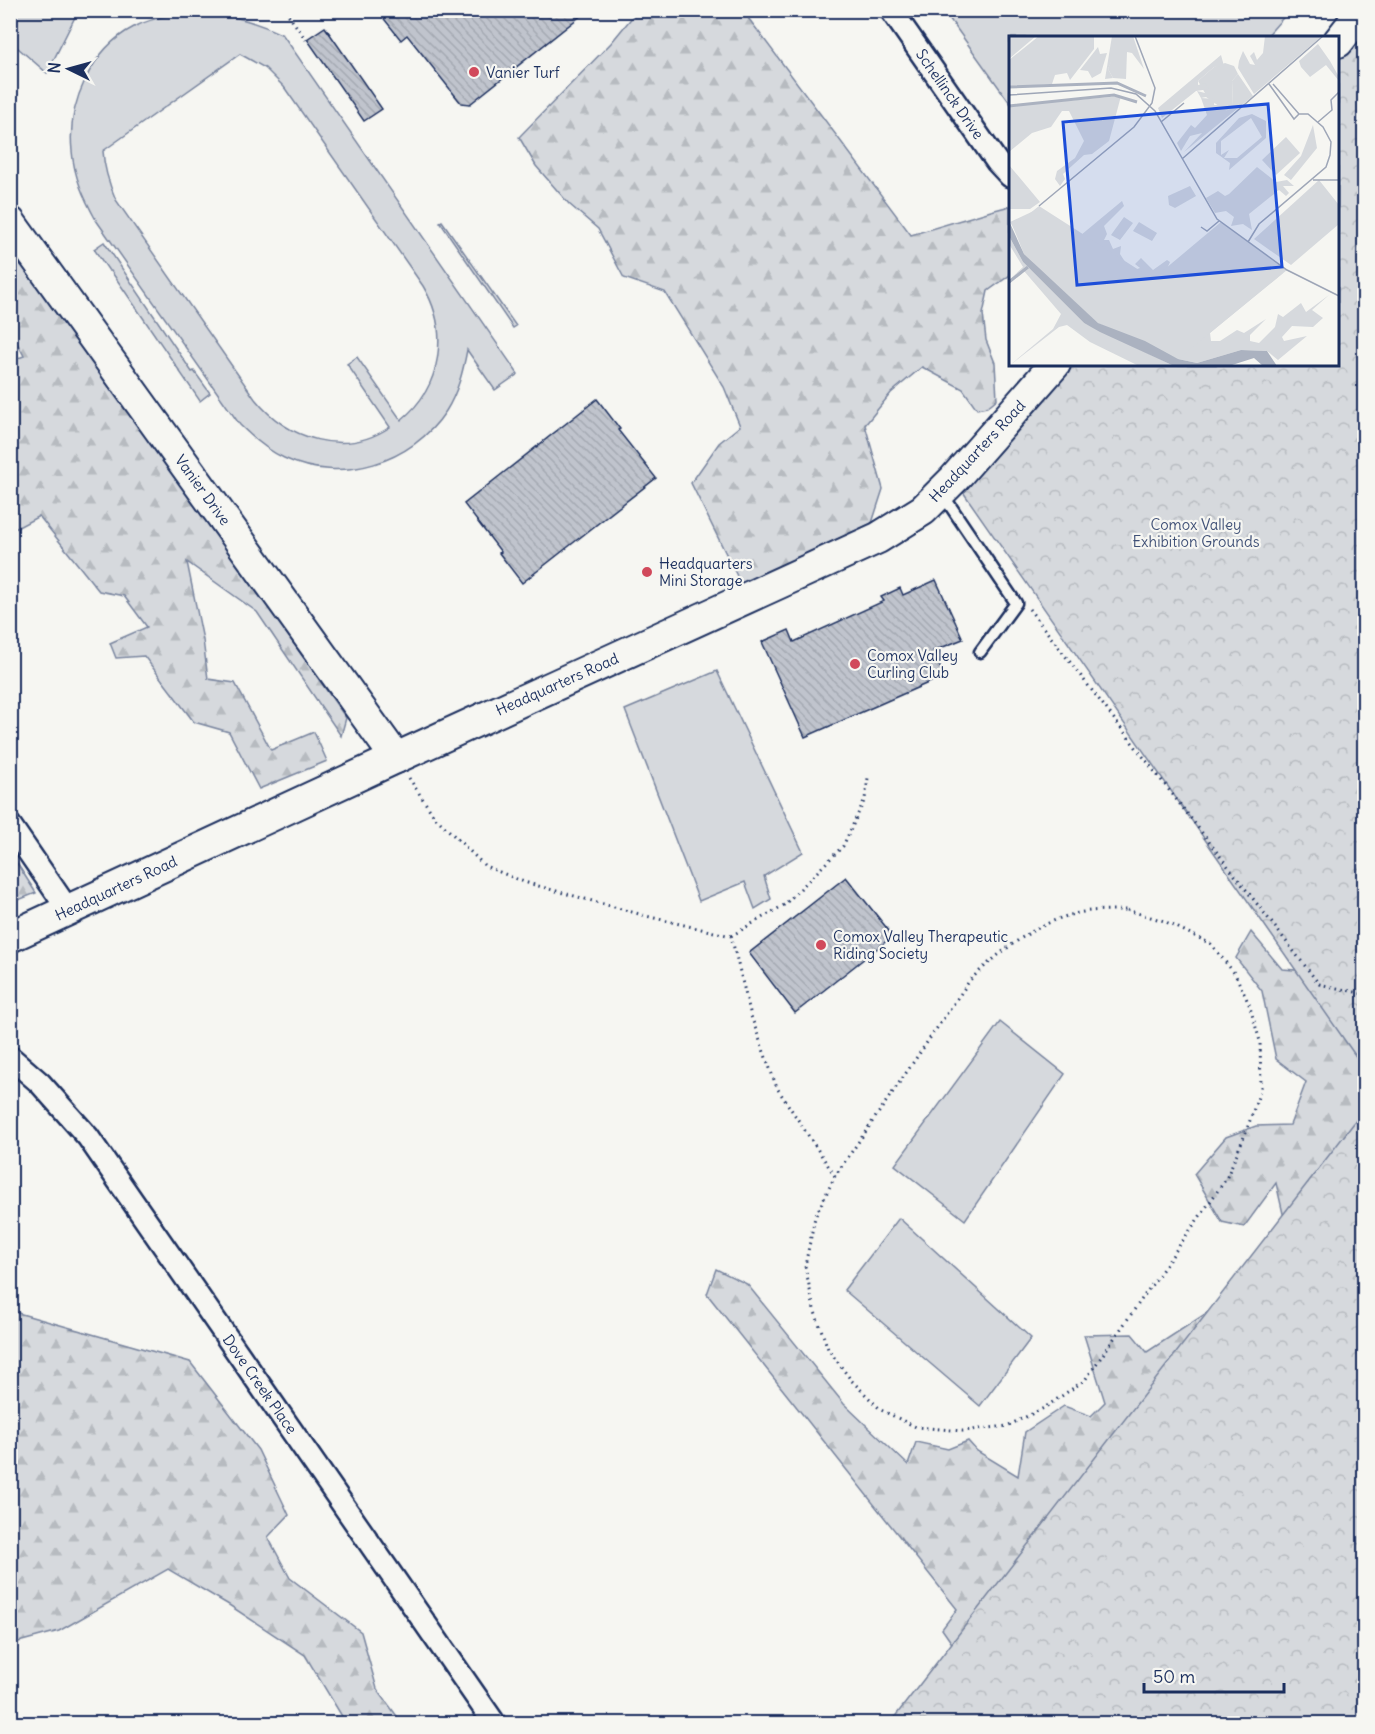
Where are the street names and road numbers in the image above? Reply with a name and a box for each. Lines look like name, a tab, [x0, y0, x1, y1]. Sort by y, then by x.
street label: Schellinck Drive	[912, 45, 988, 143]
street label: Headquarters Road	[925, 396, 1029, 506]
street label: Vanier Drive	[171, 451, 235, 529]
street label: Headquarters Road	[493, 648, 622, 720]
street label: Headquarters Road	[52, 851, 180, 925]
street label: Dove Creek Place	[219, 1331, 301, 1437]

